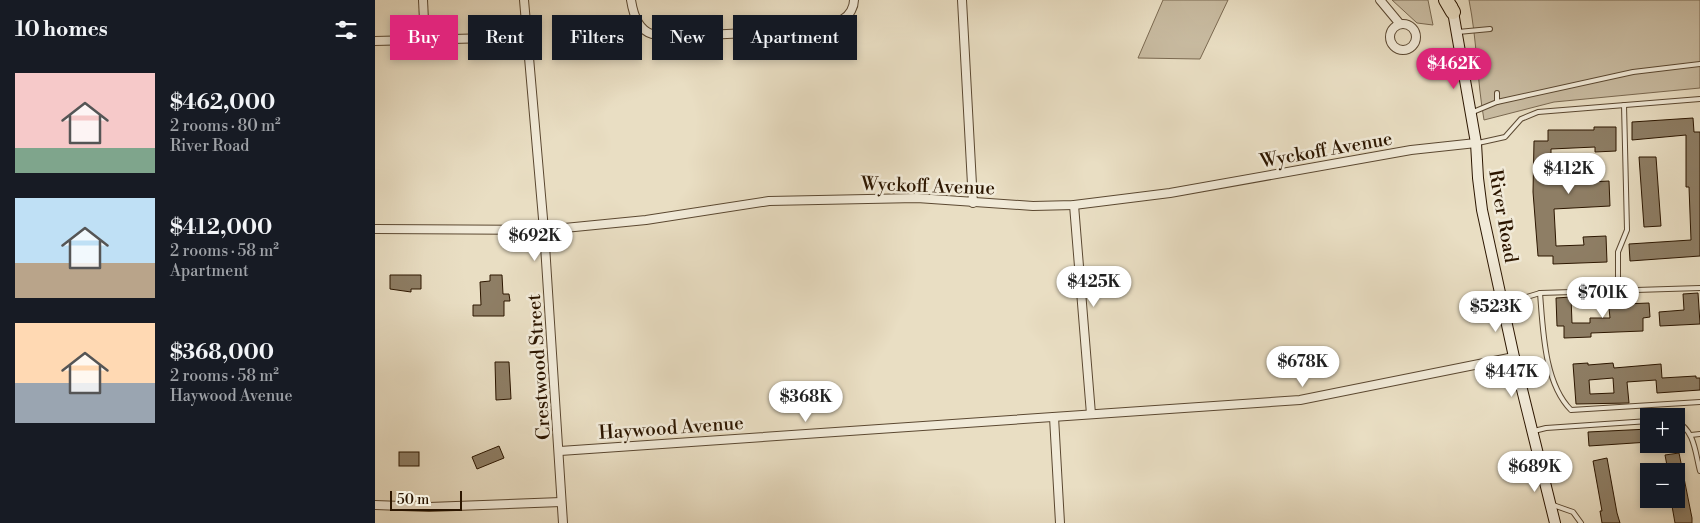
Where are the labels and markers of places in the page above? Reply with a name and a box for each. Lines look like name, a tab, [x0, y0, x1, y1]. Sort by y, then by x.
pin: $462K	[1419, 48, 1489, 90]
pin: $412K	[1534, 152, 1604, 195]
pin: $692K	[500, 220, 570, 262]
pin: $425K	[1059, 266, 1129, 308]
pin: $701K	[1568, 276, 1638, 319]
pin: $523K	[1461, 290, 1531, 333]
pin: $678K	[1268, 346, 1338, 388]
pin: $447K	[1477, 356, 1547, 398]
pin: $368K	[771, 380, 841, 423]
pin: $689K	[1500, 450, 1570, 493]

